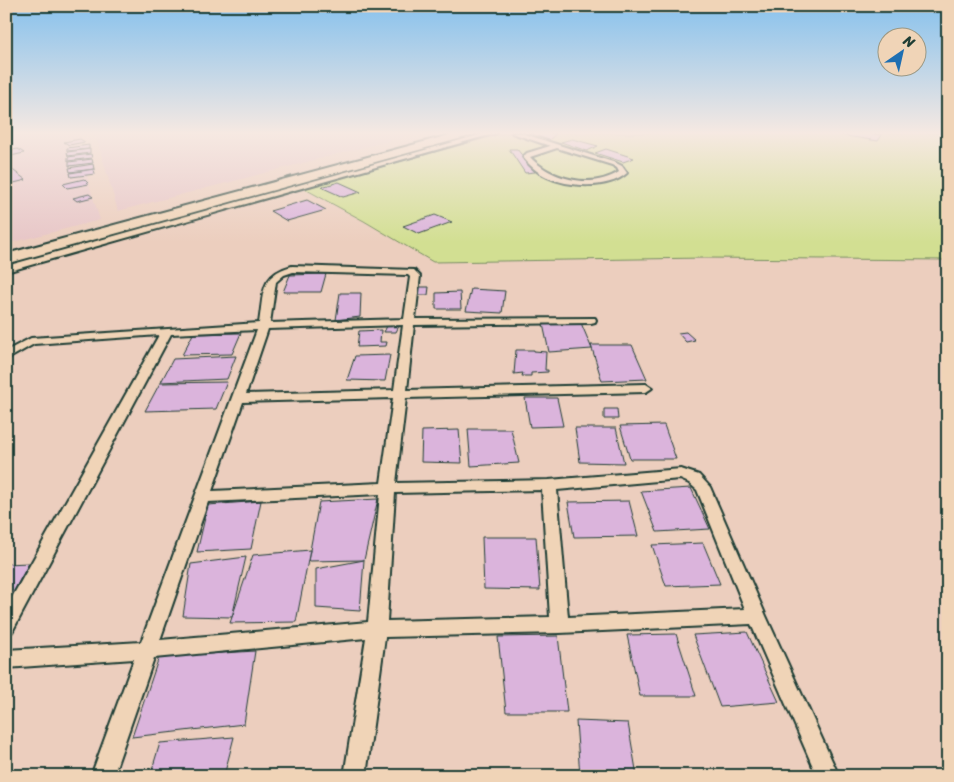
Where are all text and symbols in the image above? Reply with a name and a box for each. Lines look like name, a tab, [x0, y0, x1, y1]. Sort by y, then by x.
north arrow	[876, 28, 926, 78]
text: N	[897, 28, 920, 55]

